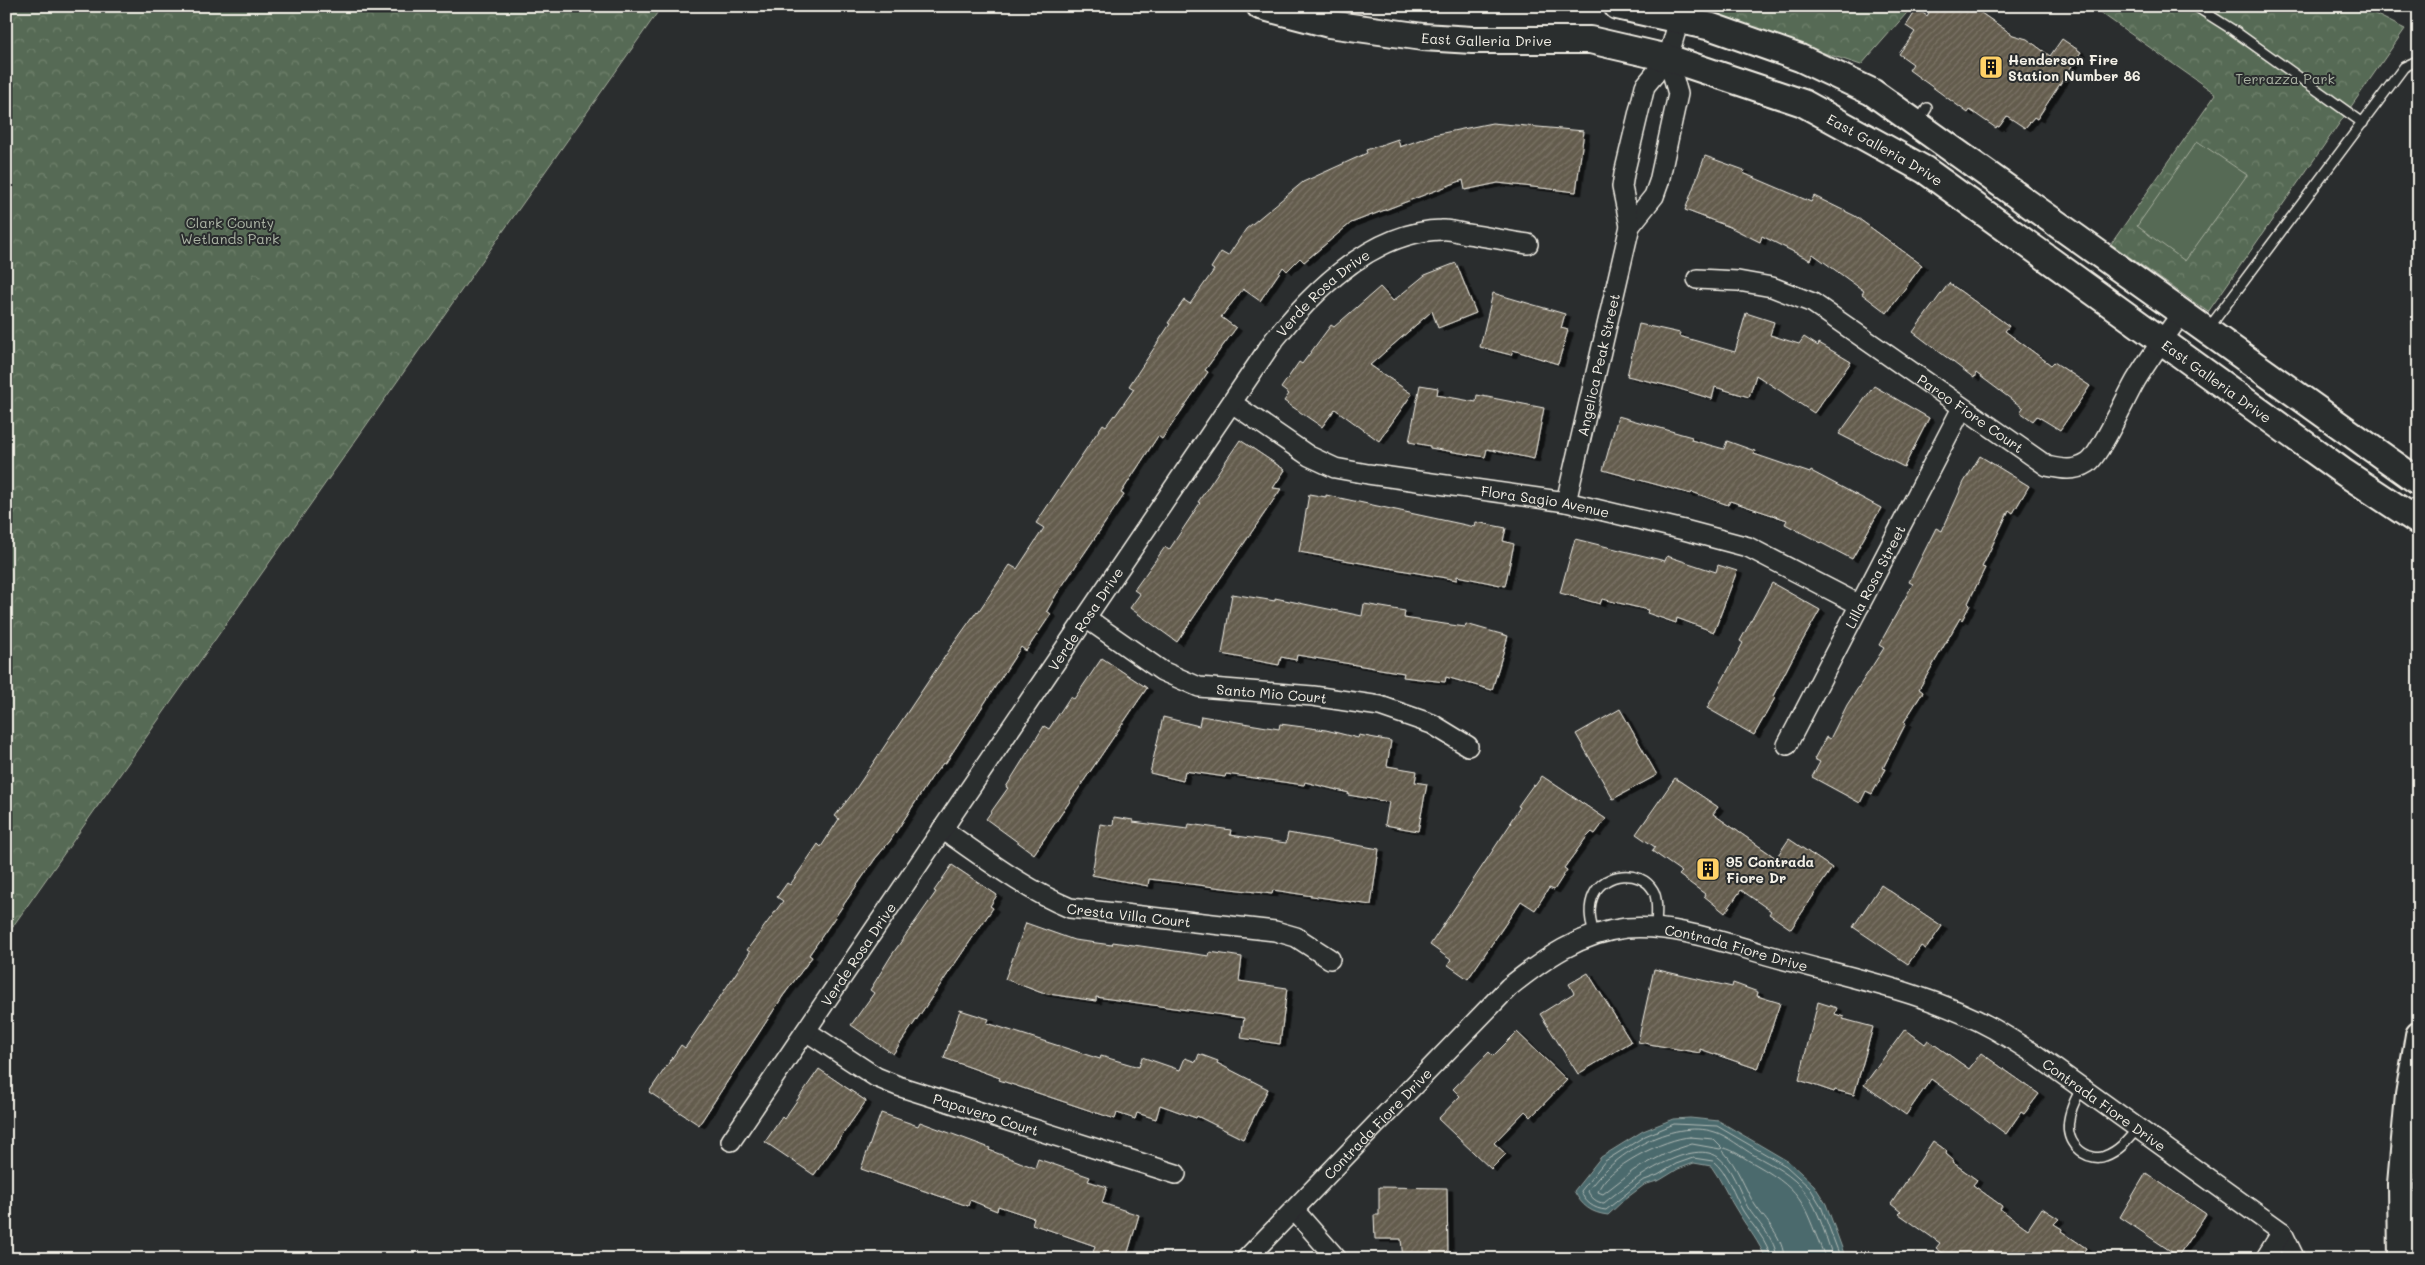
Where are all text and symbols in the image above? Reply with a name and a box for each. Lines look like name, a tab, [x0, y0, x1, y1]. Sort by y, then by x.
street label: East Galleria Drive	[1421, 27, 1552, 50]
place label: Henderson Fire Station Number 86	[2008, 50, 2141, 85]
building icon: Henderson Fire Station Number 86	[1978, 54, 2004, 80]
park label: Terrazza Park	[2235, 69, 2335, 88]
street label: East Galleria Drive	[1824, 109, 1947, 190]
park label: Clark County Wetlands Park	[180, 213, 280, 248]
street label: Verde Rosa Drive	[1271, 245, 1373, 340]
street label: Angelica Peak Street	[1572, 291, 1624, 438]
street label: East Galleria Drive	[2159, 335, 2276, 427]
street label: Parco Fiore Court	[1914, 369, 2028, 457]
street label: Flora Sagio Avenue	[1480, 481, 1611, 522]
street label: Lilla Rosa Street	[1840, 521, 1909, 631]
street label: Verde Rosa Drive	[1043, 563, 1127, 674]
street label: Santo Mio Court	[1216, 679, 1328, 707]
place label: 95 Contrada Fiore Dr	[1726, 852, 1815, 887]
building icon: 95 Contrada Fiore Dr	[1695, 856, 1721, 882]
street label: Verde Rosa Drive	[816, 898, 900, 1009]
street label: Cresta Villa Court	[1066, 898, 1192, 931]
street label: Contrada Fiore Drive	[1663, 920, 1810, 975]
street label: Contrada Fiore Drive	[2039, 1053, 2170, 1155]
street label: Contrada Fiore Drive	[1319, 1063, 1436, 1183]
street label: Papavero Court	[931, 1088, 1041, 1140]

